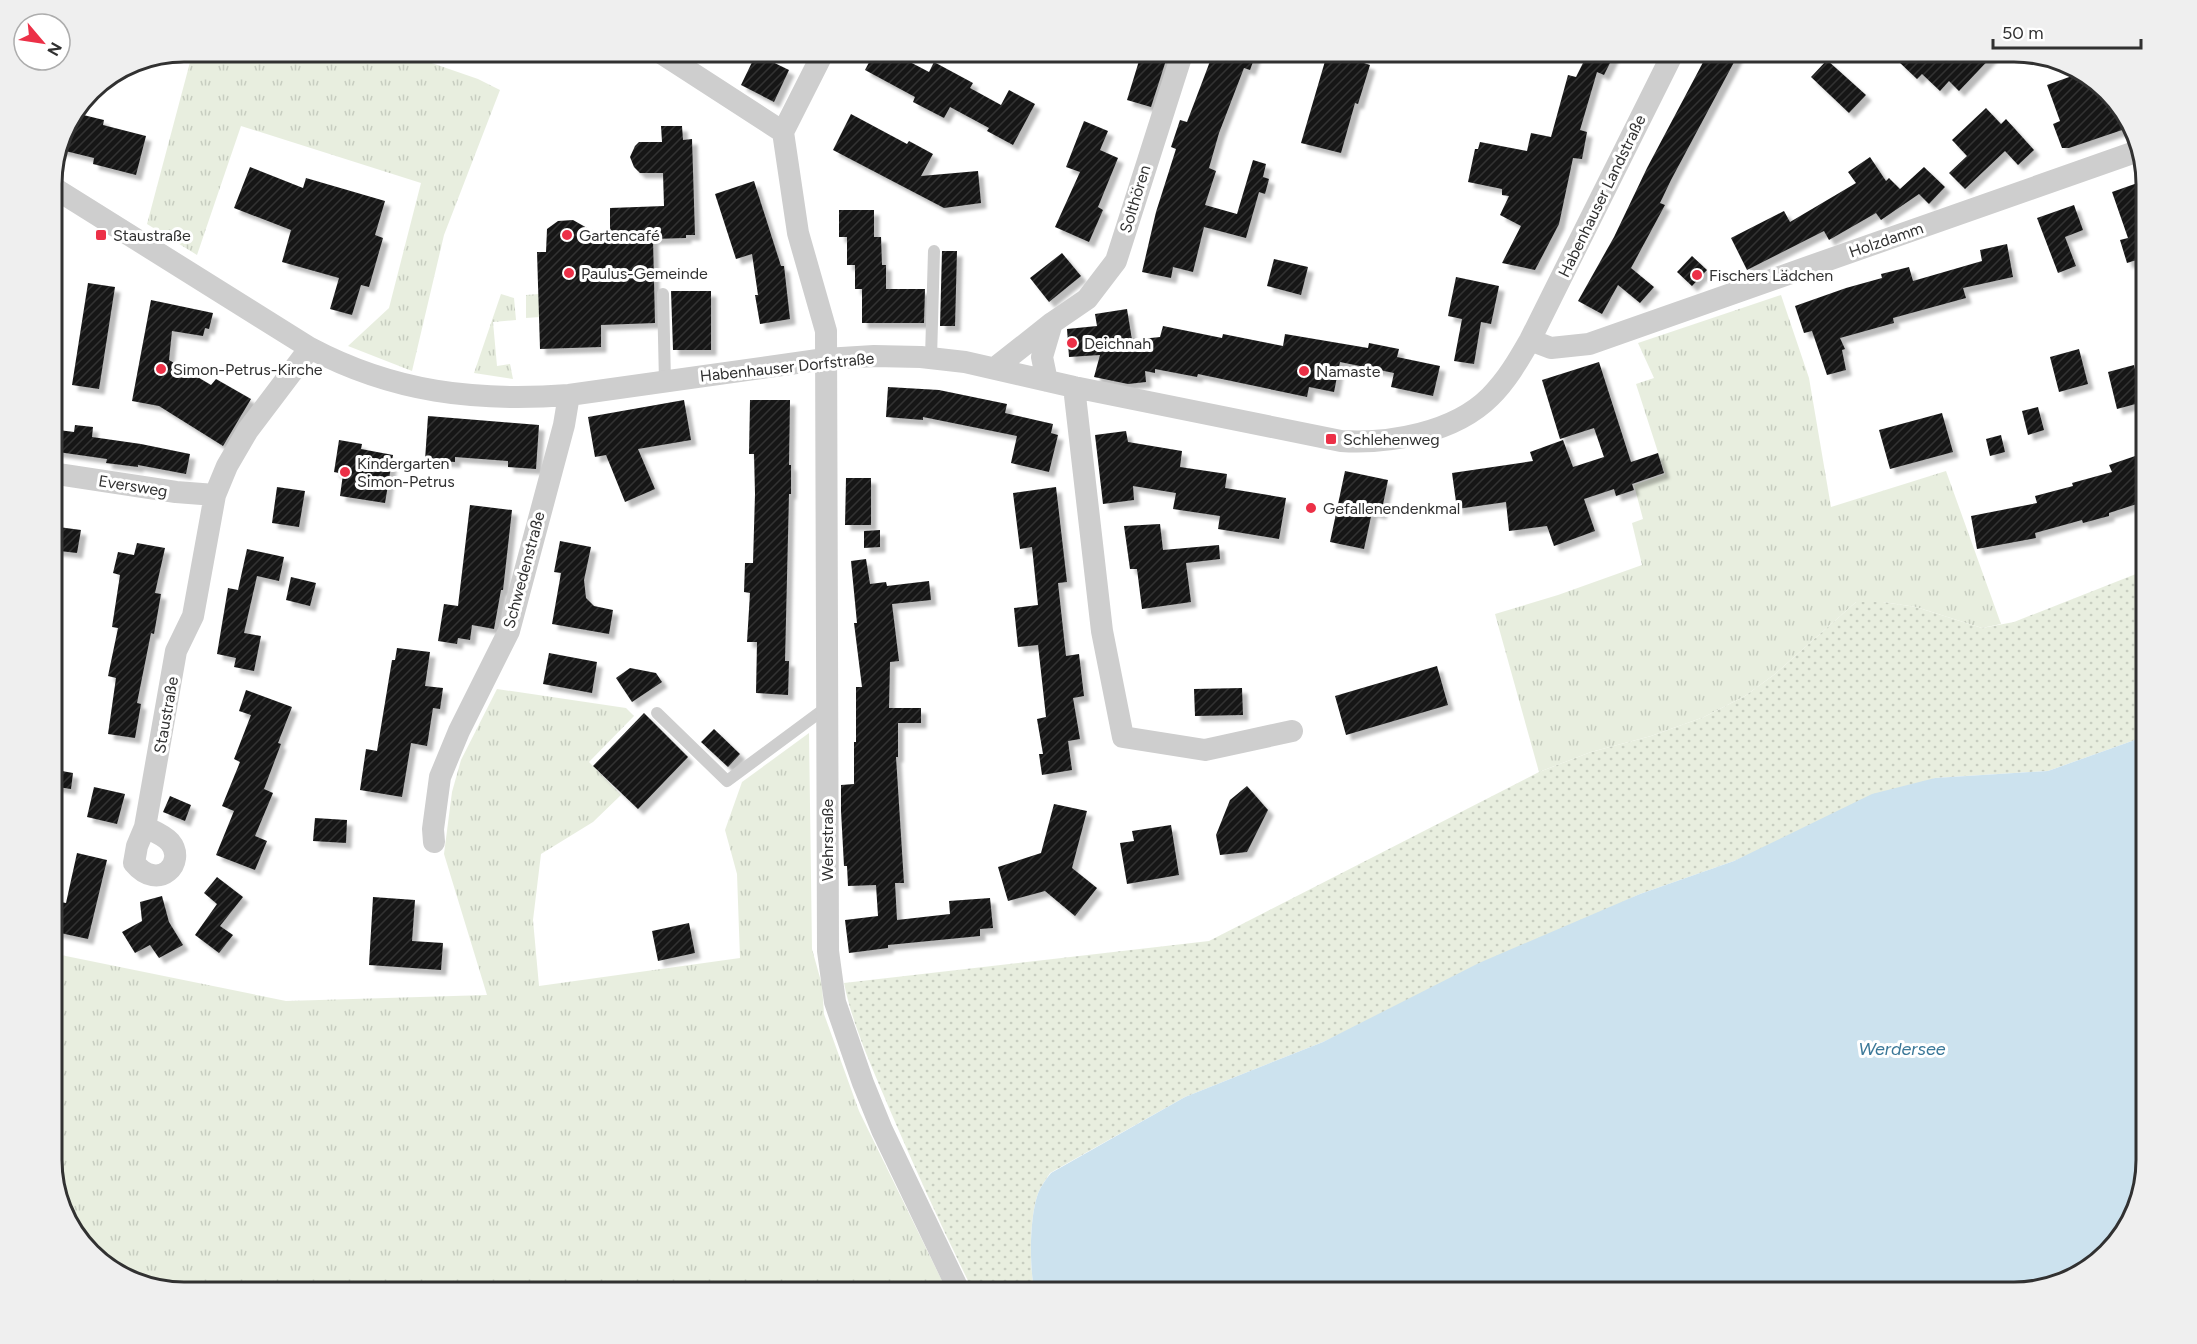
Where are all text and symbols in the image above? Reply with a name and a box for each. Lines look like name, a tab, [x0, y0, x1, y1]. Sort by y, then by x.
north arrow	[12, 12, 72, 72]
scale bar	[1993, 12, 2142, 50]
text: 50 m	[2002, 22, 2044, 44]
text: N	[43, 39, 66, 59]
street label: Habenhauser Landstraße	[1554, 111, 1650, 280]
street label: Solthören	[1116, 163, 1154, 235]
street label: Holzdamm	[1846, 218, 1926, 262]
place label: Staustraße	[113, 226, 191, 245]
place label: Gartencafé	[579, 226, 660, 245]
marker: Staustraße	[94, 228, 108, 242]
marker: Gartencafé	[560, 228, 574, 242]
place label: Paulus-Gemeinde	[581, 264, 708, 283]
marker: Paulus-Gemeinde	[562, 266, 576, 280]
place label: Fischers Lädchen	[1709, 266, 1833, 285]
marker: Fischers Lädchen	[1690, 268, 1704, 282]
place label: Deichnah	[1084, 334, 1151, 353]
marker: Deichnah	[1065, 336, 1079, 350]
street label: Habenhauser Dorfstraße	[699, 348, 875, 386]
place label: Simon-Petrus-Kirche	[173, 360, 323, 379]
marker: Simon-Petrus-Kirche	[154, 362, 168, 376]
place label: Namaste	[1316, 362, 1381, 381]
marker: Namaste	[1297, 364, 1311, 378]
place label: Schlehenweg	[1343, 430, 1440, 449]
marker: Schlehenweg	[1324, 432, 1338, 446]
place label: Kindergarten Simon-Petrus	[357, 454, 455, 491]
marker: Kindergarten Simon-Petrus	[338, 465, 352, 479]
street label: Eversweg	[97, 471, 169, 501]
place label: Gefallenendenkmal	[1323, 499, 1460, 518]
marker: Gefallenendenkmal	[1304, 501, 1318, 515]
street label: Schwedenstraße	[499, 509, 549, 631]
street label: Staustraße	[150, 675, 182, 755]
street label: Wehrstraße	[818, 798, 837, 881]
water label: Werdersee	[1858, 1038, 1946, 1060]

